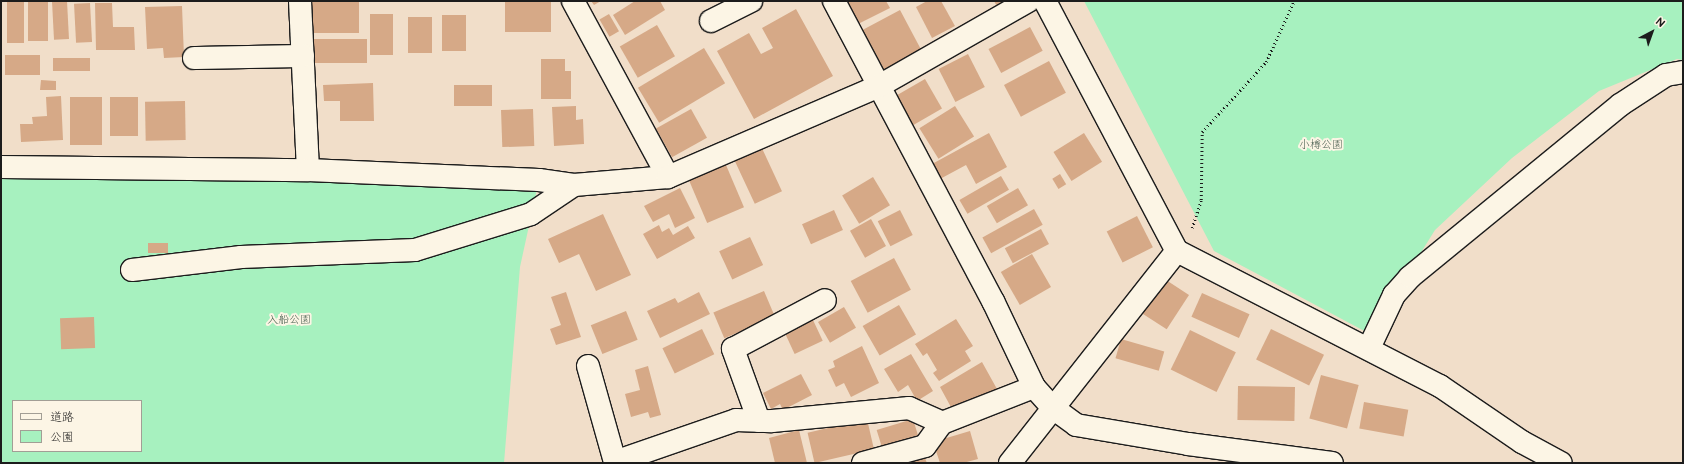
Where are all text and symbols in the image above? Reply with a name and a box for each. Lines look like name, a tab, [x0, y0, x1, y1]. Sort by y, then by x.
north arrow	[1632, 12, 1672, 52]
text: N	[1653, 15, 1668, 30]
park label: 小樽公園	[1299, 138, 1343, 152]
park label: 入船公園	[267, 313, 311, 327]
legend	[12, 400, 142, 452]
text: 道路	[50, 410, 74, 425]
text: 公園	[50, 430, 74, 445]

